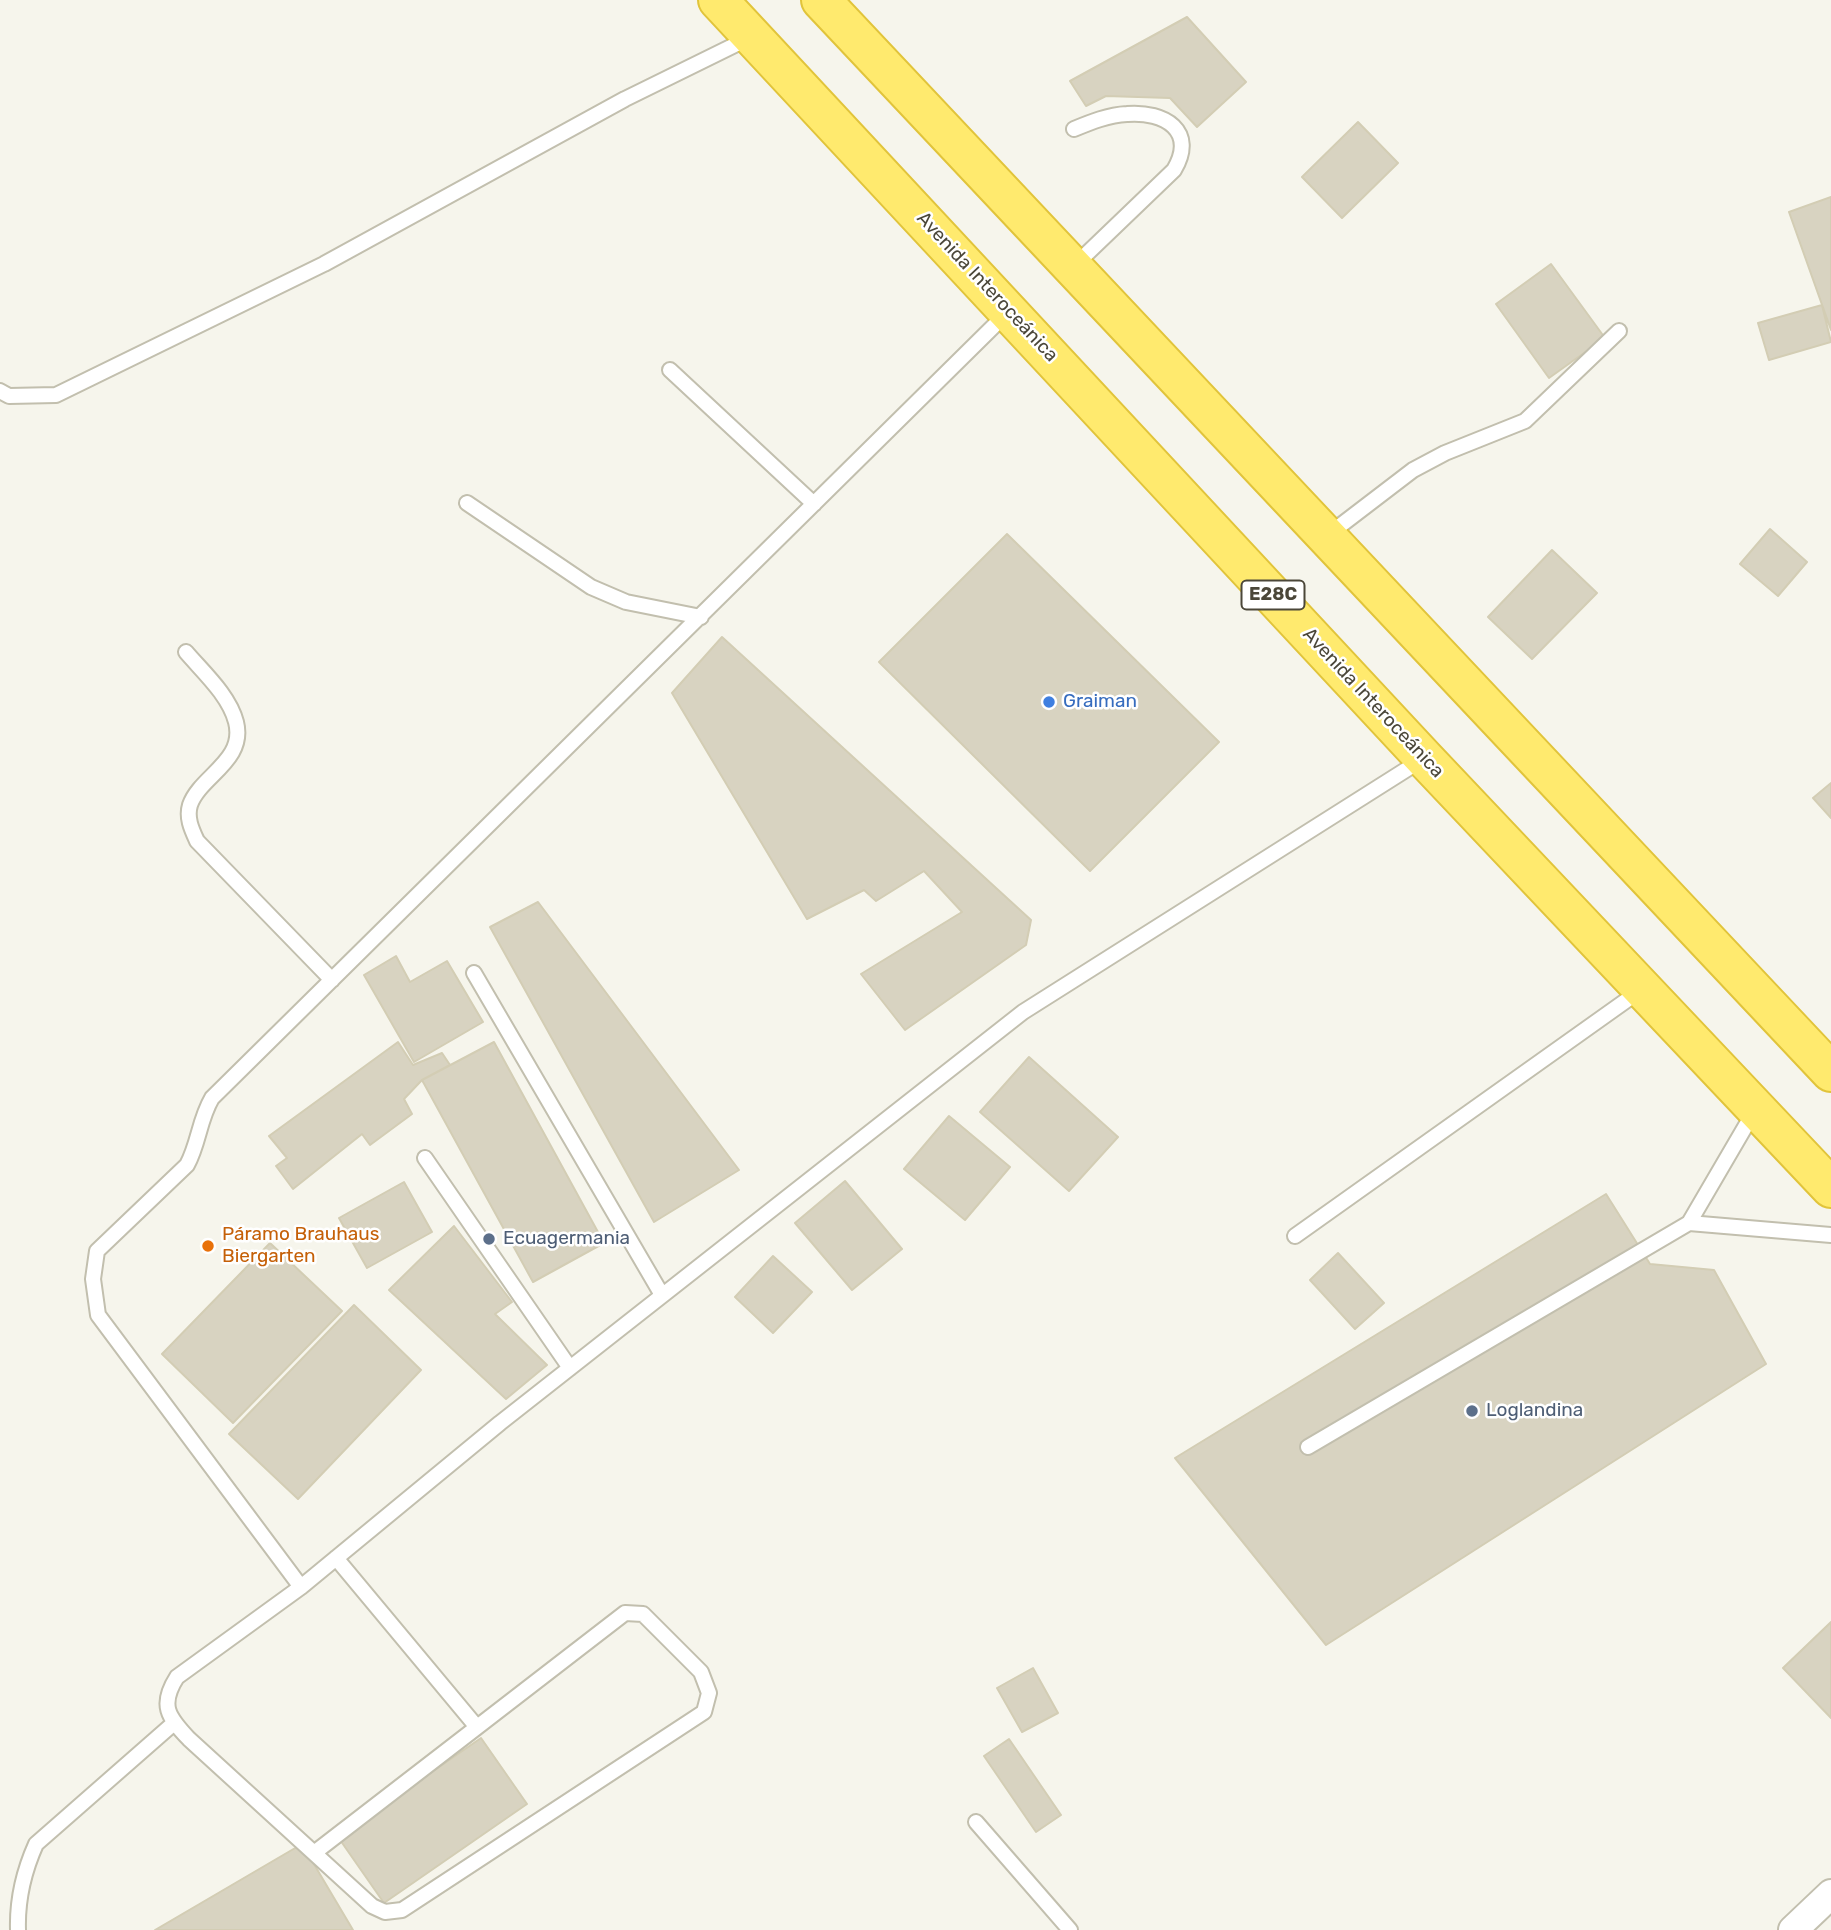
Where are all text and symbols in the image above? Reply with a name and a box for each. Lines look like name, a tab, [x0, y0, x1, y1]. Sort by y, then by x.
street label: Avenida Interoceánica	[912, 207, 1062, 367]
road number: E28C	[1242, 580, 1304, 610]
street label: Avenida Interoceánica	[1298, 623, 1448, 783]
place label: Graiman	[1063, 691, 1137, 713]
marker: Graiman	[1041, 694, 1057, 710]
place label: Páramo Brauhaus Biergarten	[222, 1224, 379, 1268]
place label: Ecuagermania	[503, 1228, 630, 1250]
marker: Ecuagermania	[481, 1231, 497, 1247]
marker: Páramo Brauhaus Biergarten	[200, 1238, 216, 1254]
place label: Loglandina	[1486, 1400, 1583, 1422]
marker: Loglandina	[1464, 1403, 1480, 1419]

